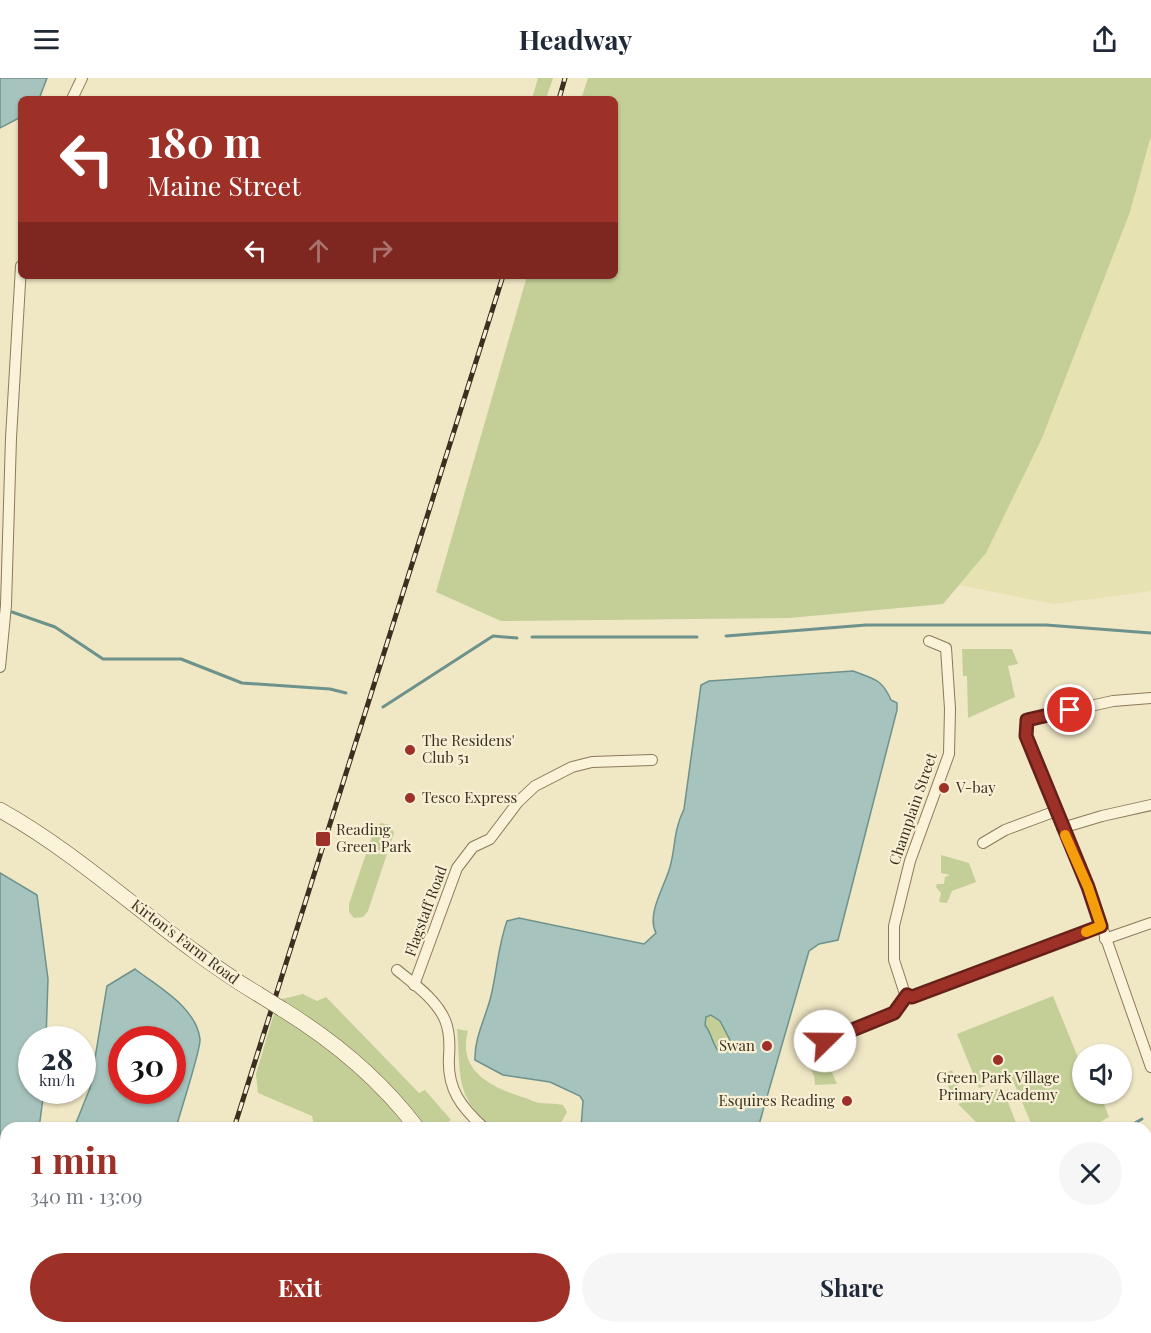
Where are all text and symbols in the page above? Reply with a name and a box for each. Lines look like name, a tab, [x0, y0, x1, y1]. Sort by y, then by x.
text: Headway	[519, 21, 632, 57]
icon: menu	[30, 23, 63, 56]
icon: share	[1088, 23, 1121, 56]
text: 180 m	[147, 113, 262, 169]
icon: left	[48, 120, 126, 198]
text: Maine Street	[147, 167, 301, 203]
icon: left	[239, 234, 272, 267]
icon: ahead	[302, 234, 335, 267]
icon: right	[365, 234, 398, 267]
pin	[1044, 684, 1095, 735]
icon: arrive	[1053, 693, 1086, 726]
place label: The Residens' Club 51	[422, 730, 515, 767]
marker: The Residens' Club 51	[403, 743, 417, 757]
street label: Champlain Street	[883, 749, 941, 868]
place label: V-bay	[955, 777, 996, 797]
marker: V-bay	[937, 781, 951, 795]
place label: Tesco Express	[422, 787, 517, 807]
marker: Tesco Express	[403, 791, 417, 805]
place label: Reading Green Park	[336, 819, 412, 856]
marker: Reading Green Park	[314, 830, 332, 848]
street label: Flagstaff Road	[399, 862, 451, 959]
street label: Kirton's Farm Road	[128, 894, 244, 988]
position arrow	[793, 1009, 857, 1073]
speed limit sign: 30	[108, 1026, 186, 1104]
place label: Swan	[719, 1035, 755, 1055]
text: 28	[41, 1038, 73, 1078]
marker: Swan	[760, 1039, 774, 1053]
map controls	[1072, 1044, 1132, 1104]
button: sound	[1072, 1044, 1132, 1104]
marker: Green Park Village Primary Academy	[991, 1053, 1005, 1067]
place label: Green Park Village Primary Academy	[936, 1067, 1060, 1104]
text: km/h	[39, 1070, 75, 1090]
place label: Esquires Reading	[719, 1090, 835, 1110]
marker: Esquires Reading	[840, 1094, 854, 1108]
text: 1 min	[30, 1135, 118, 1183]
button: close	[1059, 1142, 1122, 1205]
text: 340 m · 13:09	[30, 1182, 142, 1209]
button: Exit	[30, 1253, 570, 1322]
button: Share	[582, 1253, 1122, 1322]

